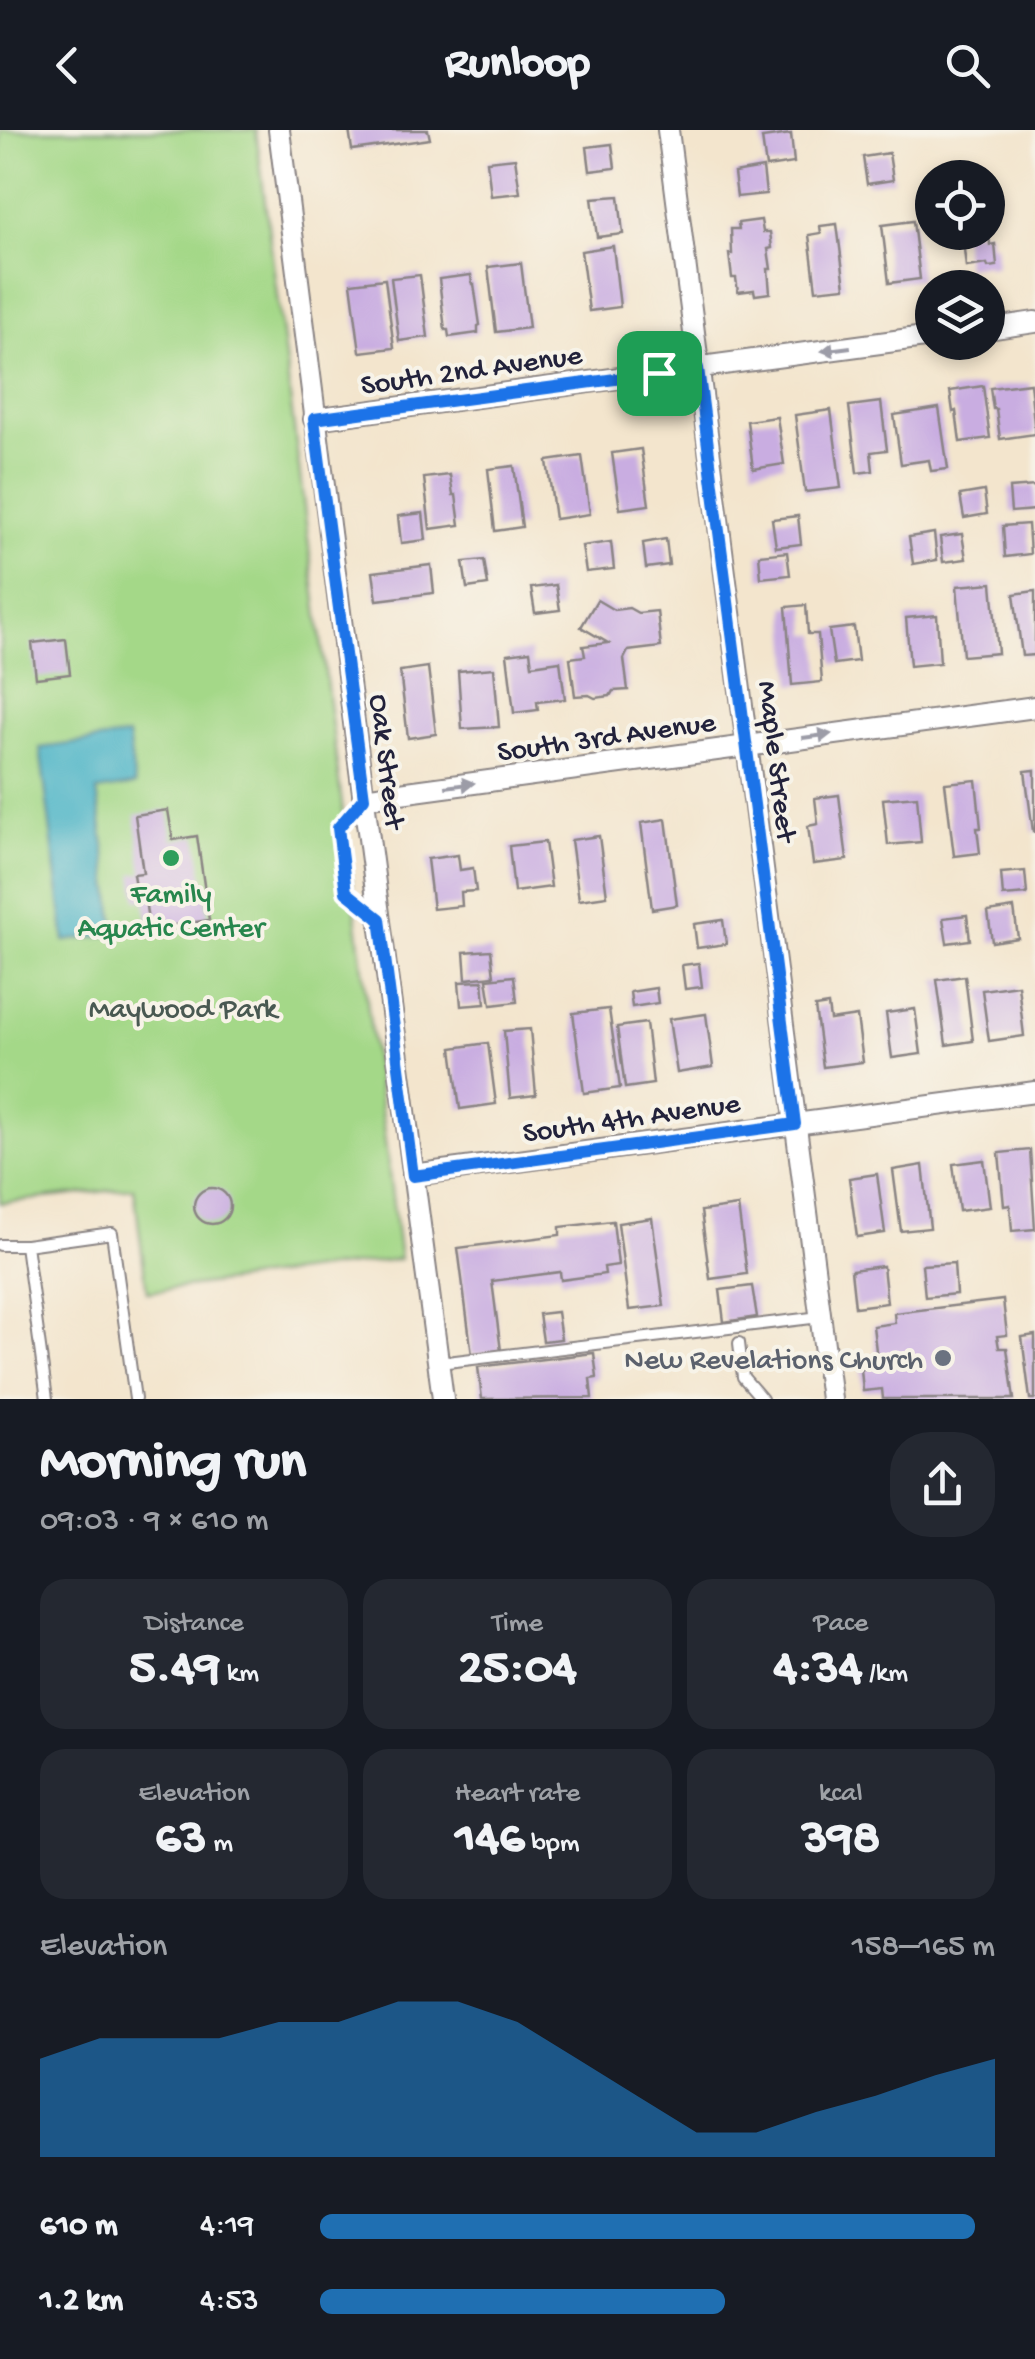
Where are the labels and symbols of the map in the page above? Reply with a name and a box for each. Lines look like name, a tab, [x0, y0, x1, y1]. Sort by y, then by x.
pin	[617, 331, 702, 416]
street label: South 2nd Avenue	[359, 340, 585, 405]
one-way arrow	[820, 342, 851, 358]
street label: Maple Street	[747, 679, 802, 847]
street label: Oak Street	[359, 692, 410, 833]
street label: South 3rd Avenue	[495, 707, 719, 772]
one-way arrow	[801, 728, 833, 744]
one-way arrow	[445, 777, 476, 793]
marker: Family Aquatic Center	[160, 847, 182, 869]
place label: Family Aquatic Center	[78, 879, 267, 948]
park label: Maywood Park	[89, 994, 280, 1029]
street label: South 4th Avenue	[521, 1088, 743, 1153]
place label: New Revelations Church	[624, 1345, 923, 1380]
marker: New Revelations Church	[932, 1347, 954, 1369]

